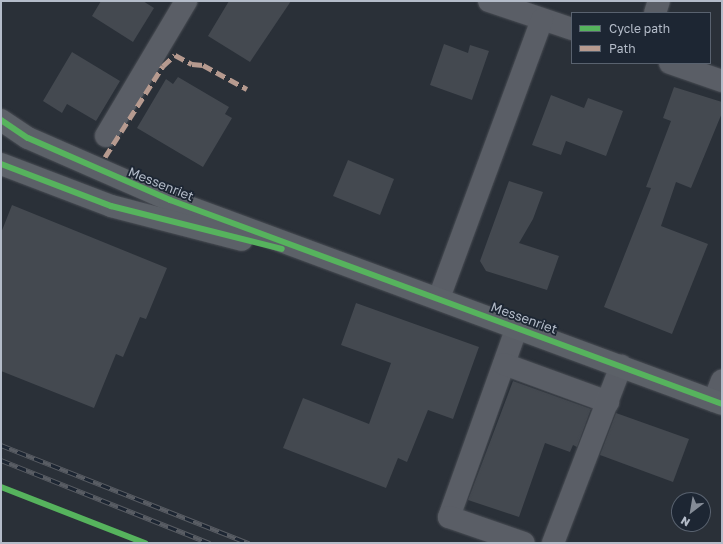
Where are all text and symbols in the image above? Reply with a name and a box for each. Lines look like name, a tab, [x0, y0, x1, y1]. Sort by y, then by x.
legend	[571, 12, 711, 64]
text: Cycle path	[609, 21, 670, 36]
text: Path	[609, 41, 636, 56]
street label: Messenriet	[126, 164, 196, 204]
street label: Messenriet	[489, 299, 559, 337]
north arrow	[671, 492, 711, 532]
text: N	[678, 514, 692, 530]

